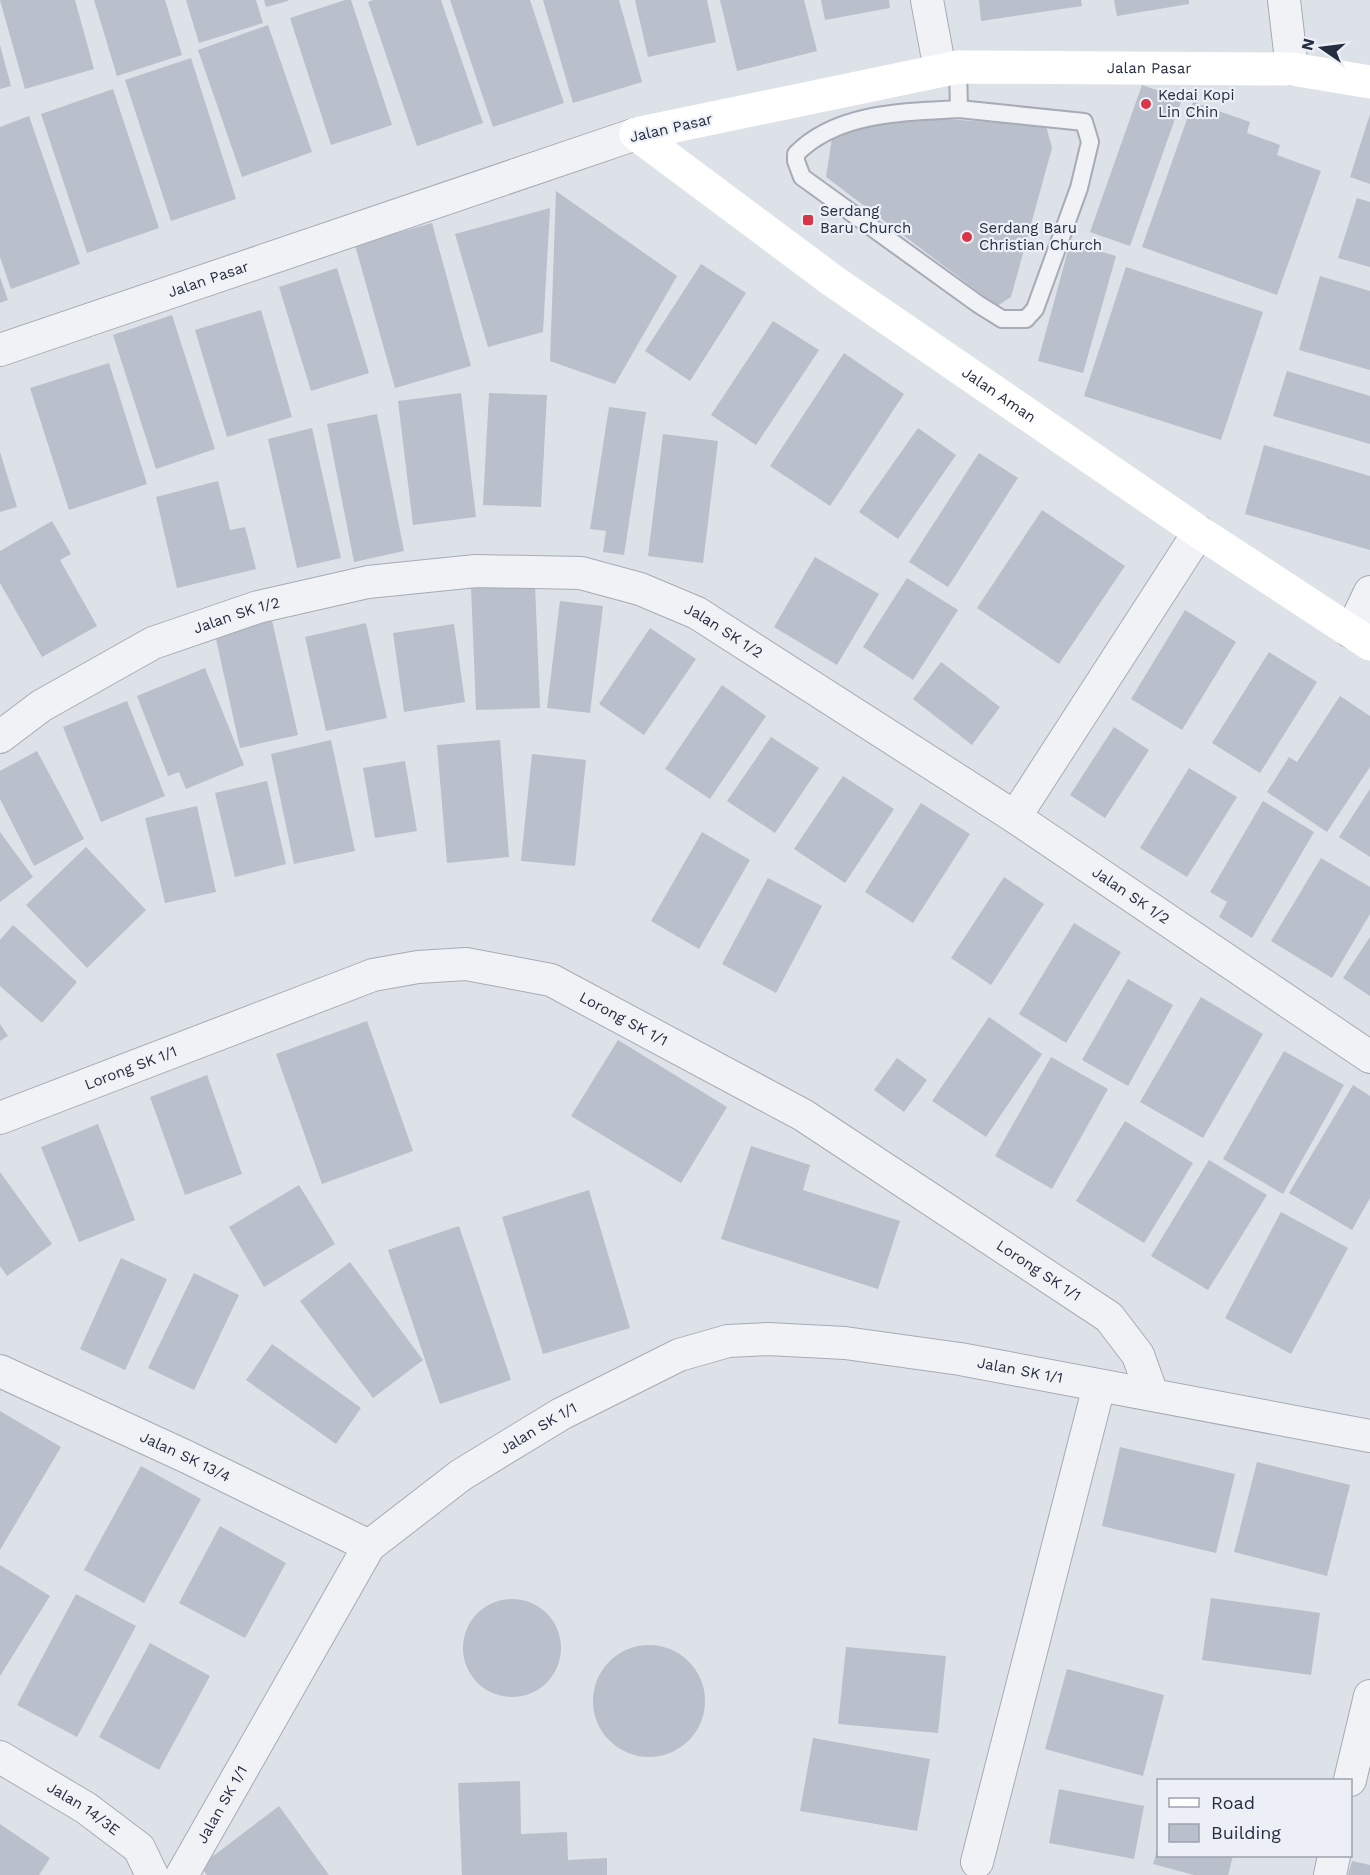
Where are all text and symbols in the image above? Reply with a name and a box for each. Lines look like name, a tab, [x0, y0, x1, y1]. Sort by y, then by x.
north arrow	[1292, 18, 1352, 78]
text: N	[1297, 36, 1319, 53]
street label: Jalan Pasar	[1107, 59, 1191, 77]
place label: Kedai Kopi Lin Chin	[1158, 86, 1234, 121]
marker: Kedai Kopi Lin Chin	[1139, 97, 1153, 111]
street label: Jalan Pasar	[628, 110, 714, 146]
place label: Serdang Baru Church	[820, 202, 911, 237]
marker: Serdang Baru Church	[801, 213, 815, 227]
place label: Serdang Baru Christian Church	[979, 219, 1102, 254]
marker: Serdang Baru Christian Church	[960, 230, 974, 244]
street label: Jalan Pasar	[165, 257, 251, 301]
street label: Jalan Aman	[959, 363, 1039, 426]
street label: Jalan SK 1/2	[191, 593, 281, 637]
street label: Jalan SK 1/2	[681, 600, 766, 662]
street label: Jalan SK 1/2	[1089, 863, 1173, 928]
street label: Lorong SK 1/1	[576, 988, 671, 1050]
street label: Lorong SK 1/1	[82, 1042, 179, 1094]
street label: Lorong SK 1/1	[993, 1236, 1084, 1305]
street label: Jalan SK 1/1	[976, 1353, 1064, 1387]
street label: Jalan SK 1/1	[496, 1399, 580, 1458]
street label: Jalan SK 13/4	[137, 1428, 233, 1486]
street label: Jalan SK 1/1	[193, 1762, 251, 1847]
street label: Jalan 14/3E	[44, 1778, 123, 1839]
legend	[1157, 1779, 1352, 1857]
text: Road	[1211, 1792, 1255, 1813]
text: Building	[1211, 1822, 1281, 1843]

